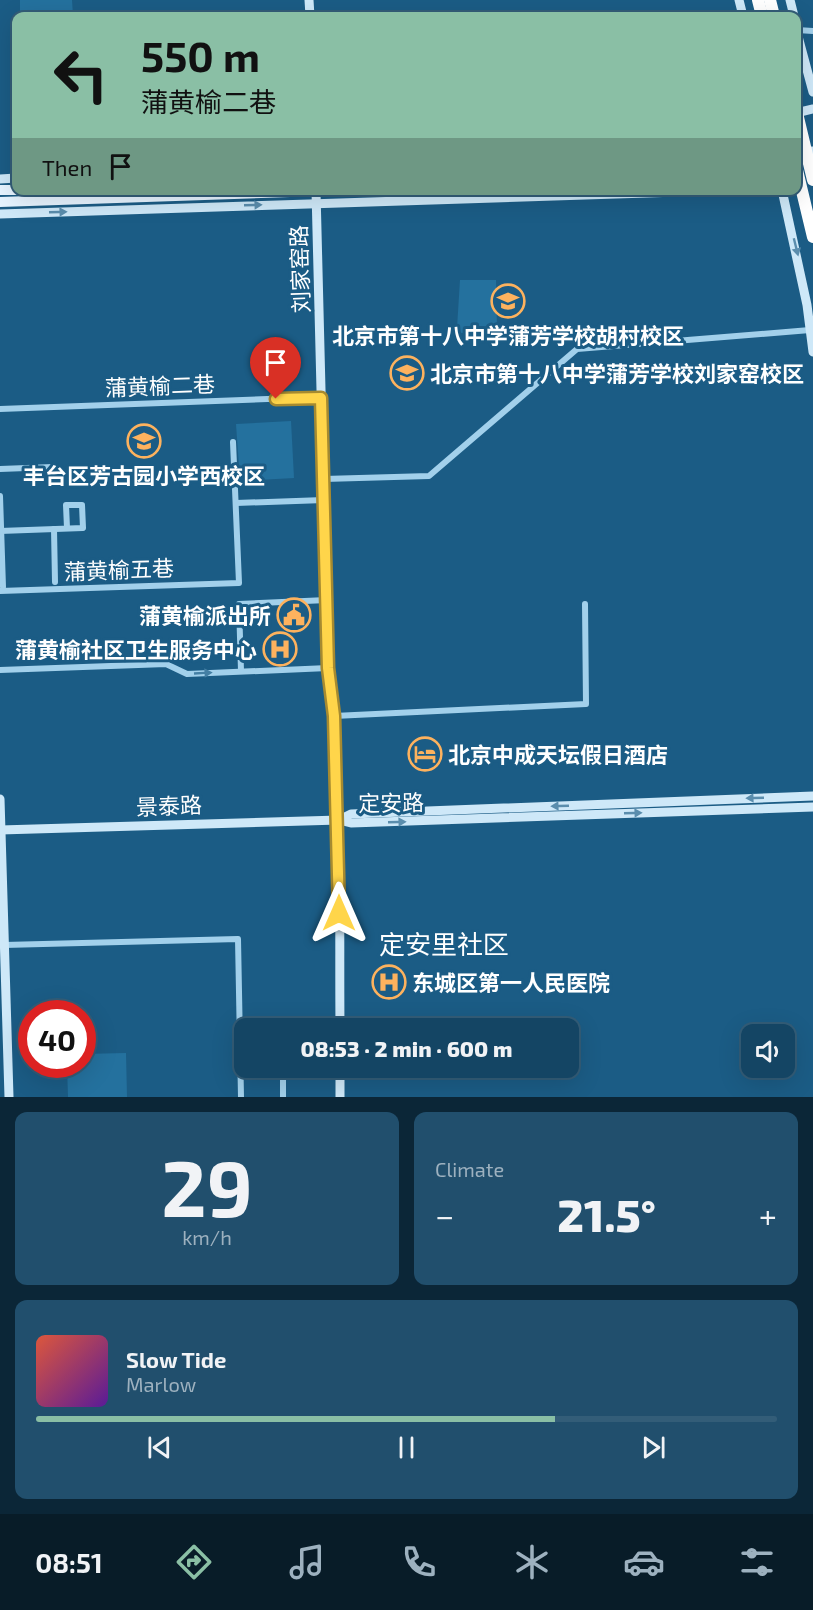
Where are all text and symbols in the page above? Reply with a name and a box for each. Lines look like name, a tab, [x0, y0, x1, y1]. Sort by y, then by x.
text: 550 m	[141, 30, 260, 80]
icon: left	[42, 36, 120, 114]
text: 蒲黄榆二巷	[141, 85, 276, 117]
icon: arrive	[104, 150, 137, 183]
text: Then	[42, 154, 92, 180]
one-way arrow	[244, 201, 263, 210]
one-way arrow	[49, 207, 68, 216]
street label: 刘家窑路	[284, 225, 314, 313]
one-way arrow	[791, 238, 801, 257]
school or university icon: 北京市第十八中学蒲芳学校胡村校区	[490, 283, 526, 319]
place label: 北京市第十八中学蒲芳学校胡村校区	[332, 322, 684, 348]
pin	[250, 337, 301, 399]
icon: arrive	[259, 346, 292, 379]
school or university icon: 北京市第十八中学蒲芳学校刘家窑校区	[389, 355, 425, 391]
place label: 北京市第十八中学蒲芳学校刘家窑校区	[430, 360, 804, 386]
street label: 蒲黄榆二巷	[105, 370, 215, 400]
school or university icon: 丰台区芳古园小学西校区	[126, 423, 162, 459]
place label: 丰台区芳古园小学西校区	[23, 462, 265, 488]
street label: 蒲黄榆五巷	[64, 554, 174, 584]
public building icon: 蒲黄榆派出所	[276, 597, 312, 633]
place label: 蒲黄榆派出所	[139, 602, 271, 628]
hospital icon: 蒲黄榆社区卫生服务中心	[262, 631, 298, 667]
place label: 蒲黄榆社区卫生服务中心	[15, 636, 257, 662]
one-way arrow	[193, 669, 212, 678]
hotel icon: 北京中成天坛假日酒店	[407, 736, 443, 772]
place label: 北京中成天坛假日酒店	[448, 741, 668, 767]
street label: 定安路	[358, 788, 424, 816]
street label: 景泰路	[136, 791, 202, 819]
one-way arrow	[745, 794, 764, 803]
one-way arrow	[550, 801, 569, 810]
one-way arrow	[624, 809, 643, 818]
one-way arrow	[387, 817, 406, 826]
position arrow	[307, 881, 371, 945]
district label: 定安里社区	[379, 928, 509, 959]
hospital icon: 东城区第一人民医院	[371, 964, 407, 1000]
place label: 东城区第一人民医院	[412, 969, 610, 995]
speed limit sign: 40	[18, 1000, 96, 1078]
map controls	[741, 1024, 795, 1078]
button: sound	[741, 1024, 795, 1078]
text: 08:53 · 2 min · 600 m	[301, 1035, 512, 1061]
text: 29	[161, 1139, 253, 1233]
text: Climate	[435, 1157, 504, 1181]
text: 21.5°	[557, 1187, 656, 1241]
text: −	[435, 1195, 454, 1235]
text: +	[759, 1195, 777, 1235]
text: km/h	[182, 1225, 232, 1249]
text: Slow Tide	[126, 1346, 226, 1372]
text: Marlow	[126, 1372, 196, 1396]
icon: previous	[143, 1431, 176, 1464]
icon: pause	[390, 1431, 423, 1464]
icon: next	[637, 1431, 670, 1464]
icon: directions	[173, 1541, 215, 1583]
icon: music	[286, 1541, 328, 1583]
icon: phone	[398, 1541, 440, 1583]
icon: climate	[511, 1541, 553, 1583]
icon: car	[623, 1541, 665, 1583]
icon: filters	[736, 1541, 778, 1583]
text: 08:51	[35, 1546, 103, 1578]

